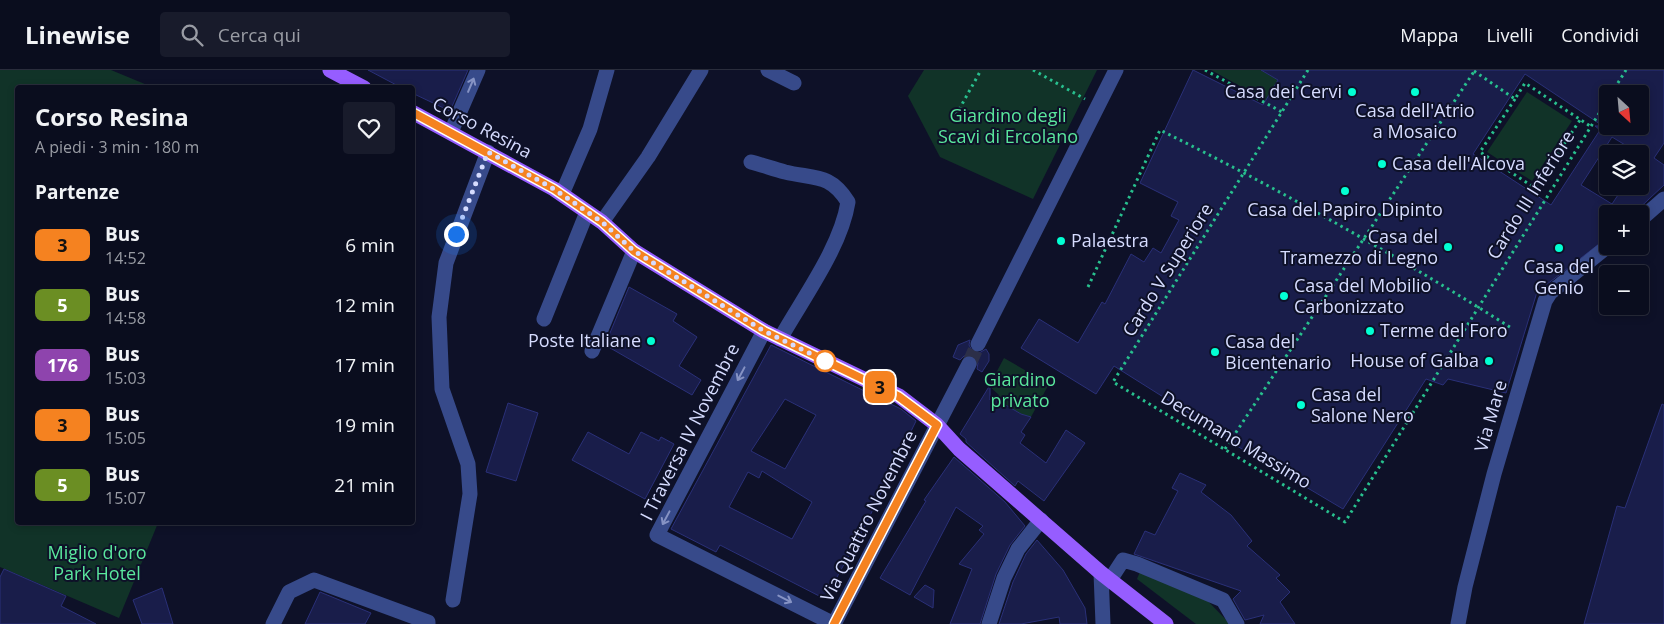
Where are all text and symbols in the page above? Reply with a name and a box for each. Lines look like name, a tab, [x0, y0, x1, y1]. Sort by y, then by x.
search box	[160, 12, 510, 57]
text: Linewise	[25, 18, 130, 51]
icon: search	[178, 21, 206, 49]
text: Cerca qui	[218, 22, 301, 48]
text: Mappa	[1400, 23, 1458, 47]
text: Livelli	[1486, 23, 1533, 47]
text: Condividi	[1561, 23, 1639, 47]
one-way arrow	[467, 78, 477, 93]
place label: Casa dei Cervi	[1225, 79, 1342, 103]
north arrow	[1599, 85, 1649, 135]
map controls	[1599, 85, 1649, 315]
marker: Casa dei Cervi	[1346, 86, 1358, 98]
marker: Casa dell'Atrio a Mosaico	[1409, 86, 1421, 98]
street label: Corso Resina	[429, 91, 536, 163]
place label: Casa dell'Atrio a Mosaico	[1355, 98, 1475, 143]
text: Corso Resina	[35, 100, 189, 133]
button: heart	[343, 102, 395, 154]
park label: Giardino degli Scavi di Ercolano	[938, 103, 1078, 148]
street label: Cardo III Inferiore	[1481, 126, 1579, 263]
text: A piedi · 3 min · 180 m	[35, 136, 199, 158]
button: layers	[1599, 145, 1649, 195]
place label: Casa dell'Alcova	[1392, 151, 1525, 175]
marker: Casa dell'Alcova	[1376, 158, 1388, 170]
text: Partenze	[35, 179, 120, 205]
marker: Casa del Papiro Dipinto	[1339, 185, 1351, 197]
place label: Casa del Papiro Dipinto	[1247, 197, 1443, 221]
street label: Cardo V Superiore	[1116, 198, 1218, 341]
button: +	[1599, 205, 1649, 255]
text: Bus	[105, 221, 140, 247]
your location	[444, 222, 469, 247]
place label: Casa del Tramezzo di Legno	[1280, 224, 1438, 269]
place label: Palaestra	[1071, 228, 1149, 252]
text: 6 min	[345, 232, 395, 258]
text: 3	[57, 233, 68, 257]
marker: Palaestra	[1055, 235, 1067, 247]
marker: Casa del Tramezzo di Legno	[1442, 241, 1454, 253]
marker: Casa del Genio	[1553, 242, 1565, 254]
text: 14:52	[105, 247, 146, 269]
place label: Casa del Genio	[1524, 254, 1594, 299]
button: −	[1599, 265, 1649, 315]
place label: Casa del Mobilio Carbonizzato	[1294, 273, 1431, 318]
text: Bus	[105, 281, 140, 307]
marker: Casa del Mobilio Carbonizzato	[1278, 290, 1290, 302]
text: 12 min	[334, 292, 395, 318]
text: 5	[57, 293, 68, 317]
text: 14:58	[105, 307, 146, 329]
place label: Terme del Foro	[1380, 318, 1507, 342]
marker: Terme del Foro	[1364, 325, 1376, 337]
place label: Poste Italiane	[528, 328, 641, 352]
place label: Casa del Bicentenario	[1225, 329, 1331, 374]
marker: Poste Italiane	[645, 335, 657, 347]
street label: I Traversa IV Novembre	[634, 339, 744, 524]
text: Bus	[105, 341, 140, 367]
marker: Casa del Bicentenario	[1209, 346, 1221, 358]
place label: House of Galba	[1350, 348, 1479, 372]
unlabelled marker	[814, 350, 836, 372]
text: 17 min	[334, 352, 395, 378]
text: 176	[47, 353, 78, 377]
marker: House of Galba	[1483, 355, 1495, 367]
one-way arrow	[736, 366, 745, 381]
text: 15:03	[105, 367, 146, 389]
park label: Giardino privato	[984, 367, 1056, 412]
line badge: 3	[864, 371, 896, 403]
text: 3	[875, 375, 885, 399]
street label: Via Mare	[1468, 377, 1512, 454]
place label: Casa del Salone Nero	[1311, 382, 1414, 427]
street label: Decumano Massimo	[1157, 385, 1316, 494]
marker: Casa del Salone Nero	[1295, 399, 1307, 411]
text: Bus	[105, 401, 140, 427]
text: 19 min	[334, 412, 395, 438]
text: 3	[57, 413, 68, 437]
street label: Via Quattro Novembre	[814, 426, 922, 605]
text: 15:05	[105, 427, 146, 449]
text: Bus	[105, 461, 140, 487]
text: 21 min	[334, 472, 395, 498]
text: 5	[57, 473, 68, 497]
text: 15:07	[105, 487, 146, 509]
one-way arrow	[661, 510, 670, 525]
park label: Miglio d'oro Park Hotel	[47, 540, 147, 585]
one-way arrow	[777, 594, 792, 604]

